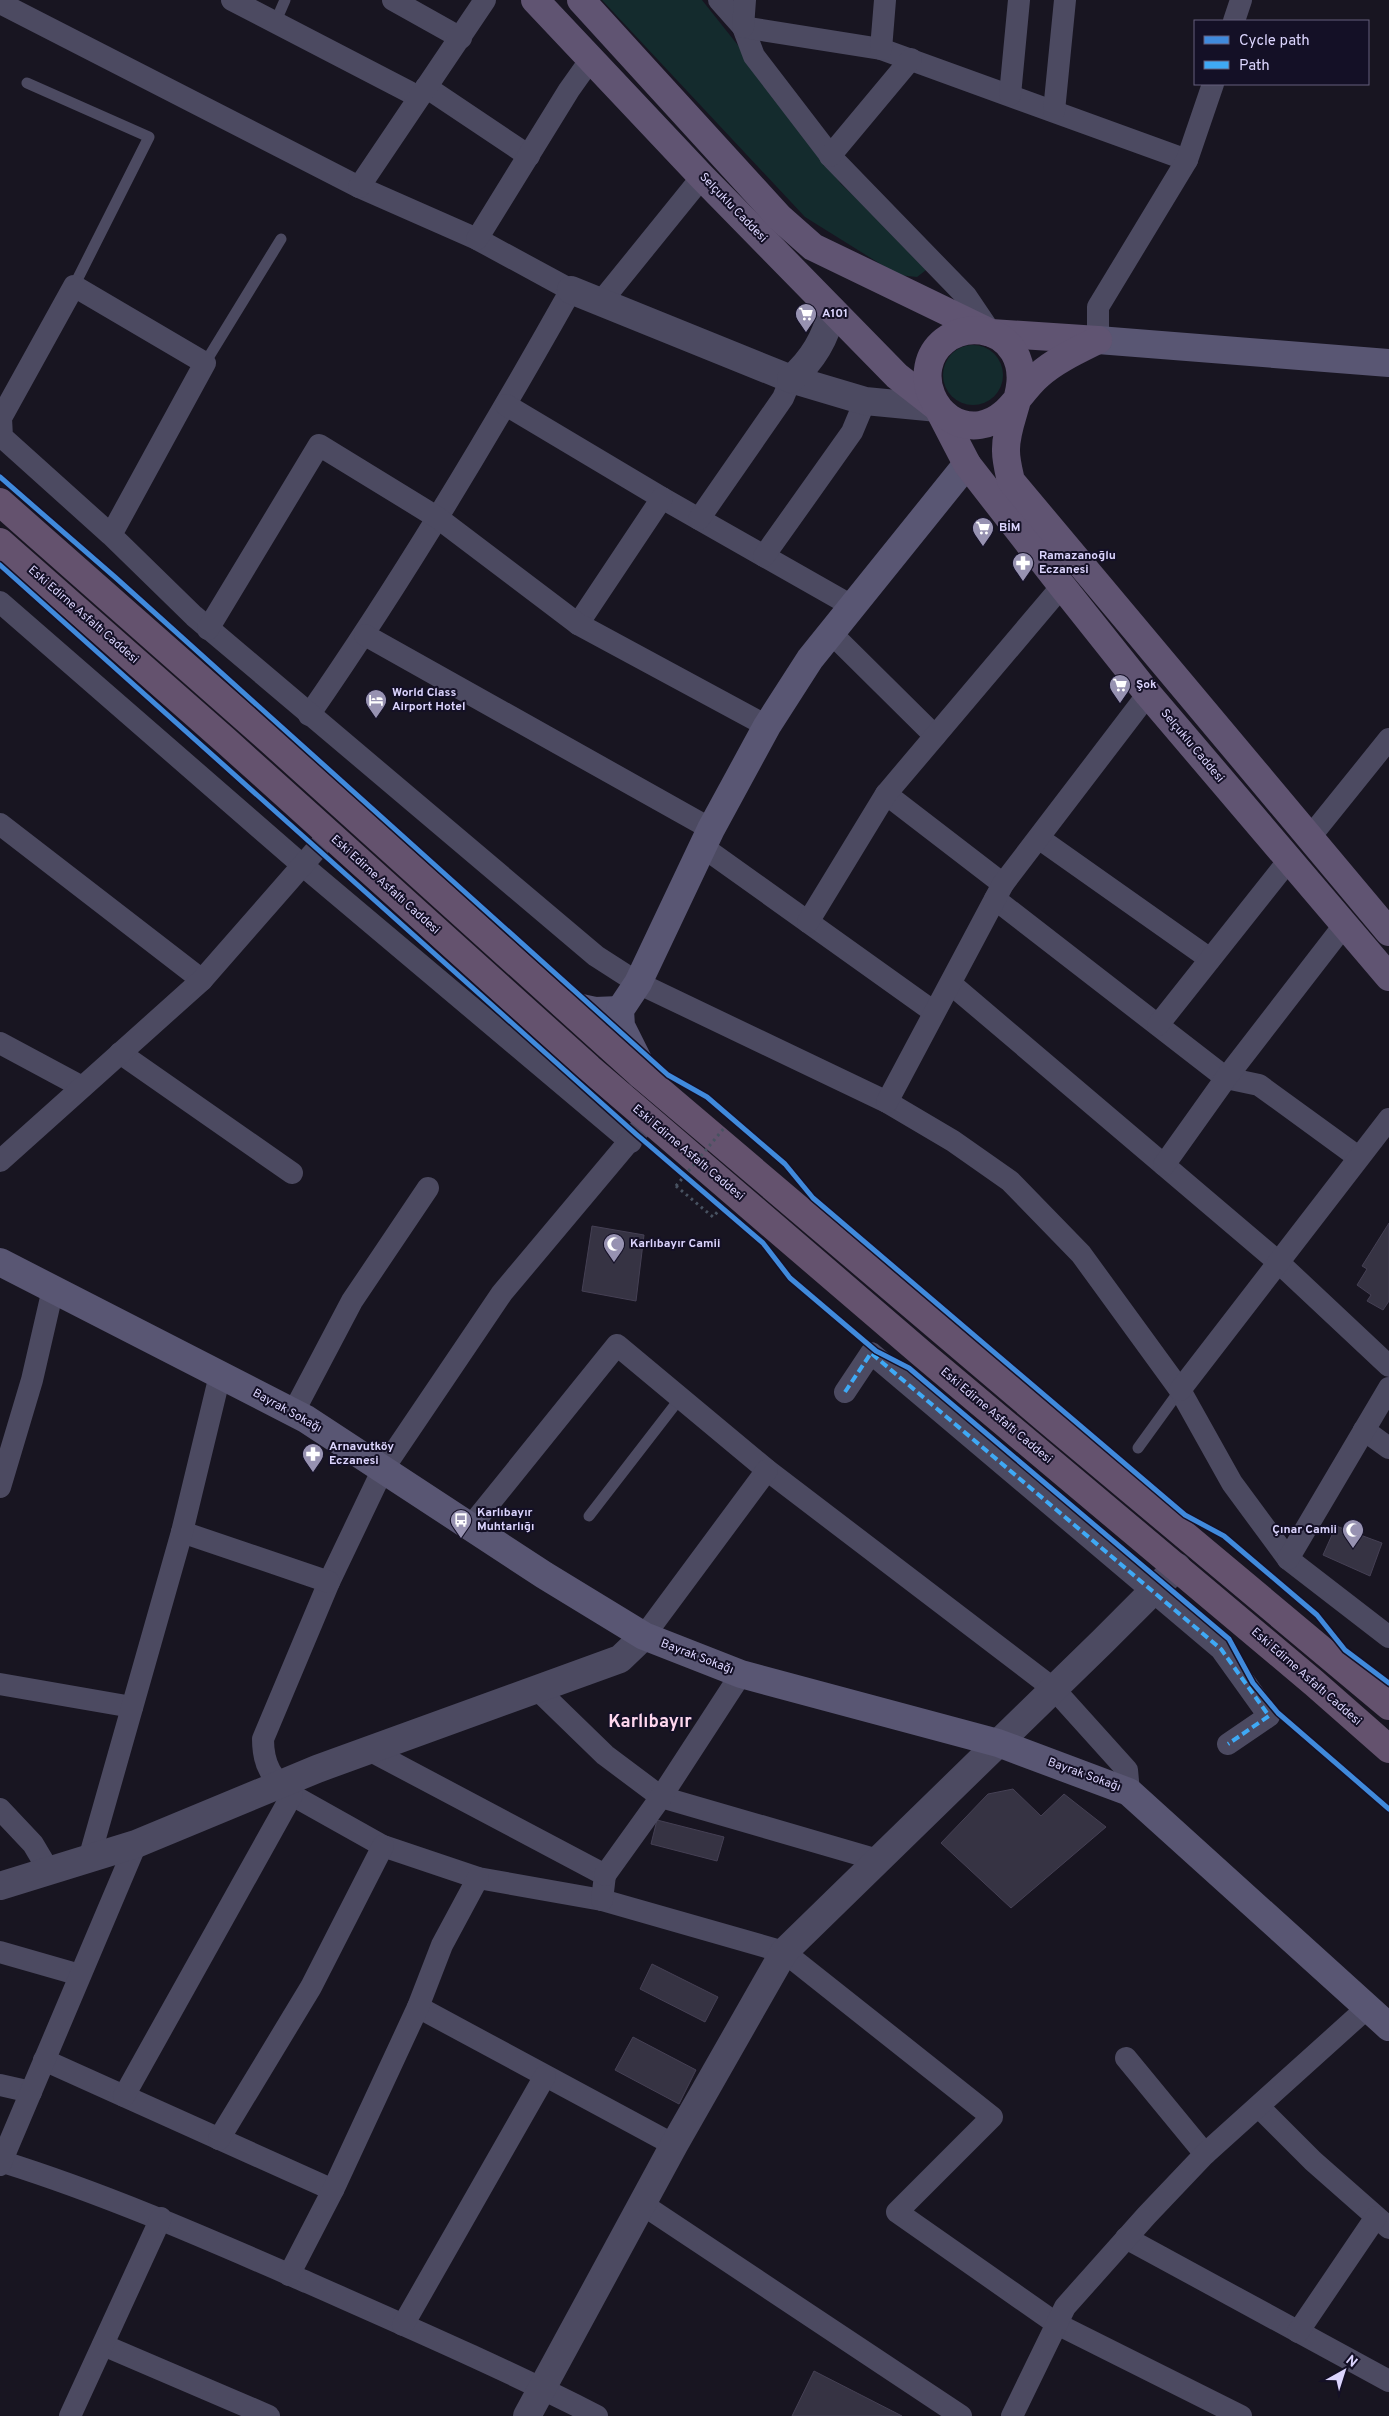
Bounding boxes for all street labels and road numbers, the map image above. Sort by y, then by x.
street label: Selçuklu Caddesi [696,170,770,246]
street label: Eski Edirne Asfaltı Caddesi [24,563,142,667]
street label: Selçuklu Caddesi [1157,706,1227,786]
street label: Eski Edirne Asfaltı Caddesi [327,832,443,938]
street label: Eski Edirne Asfaltı Caddesi [629,1101,747,1205]
street label: Eski Edirne Asfaltı Caddesi [937,1364,1055,1468]
street label: Bayrak Sokağı [250,1385,324,1437]
street label: Eski Edirne Asfaltı Caddesi [1247,1625,1365,1729]
street label: Bayrak Sokağı [658,1636,736,1678]
street label: Bayrak Sokağı [1045,1754,1123,1796]

